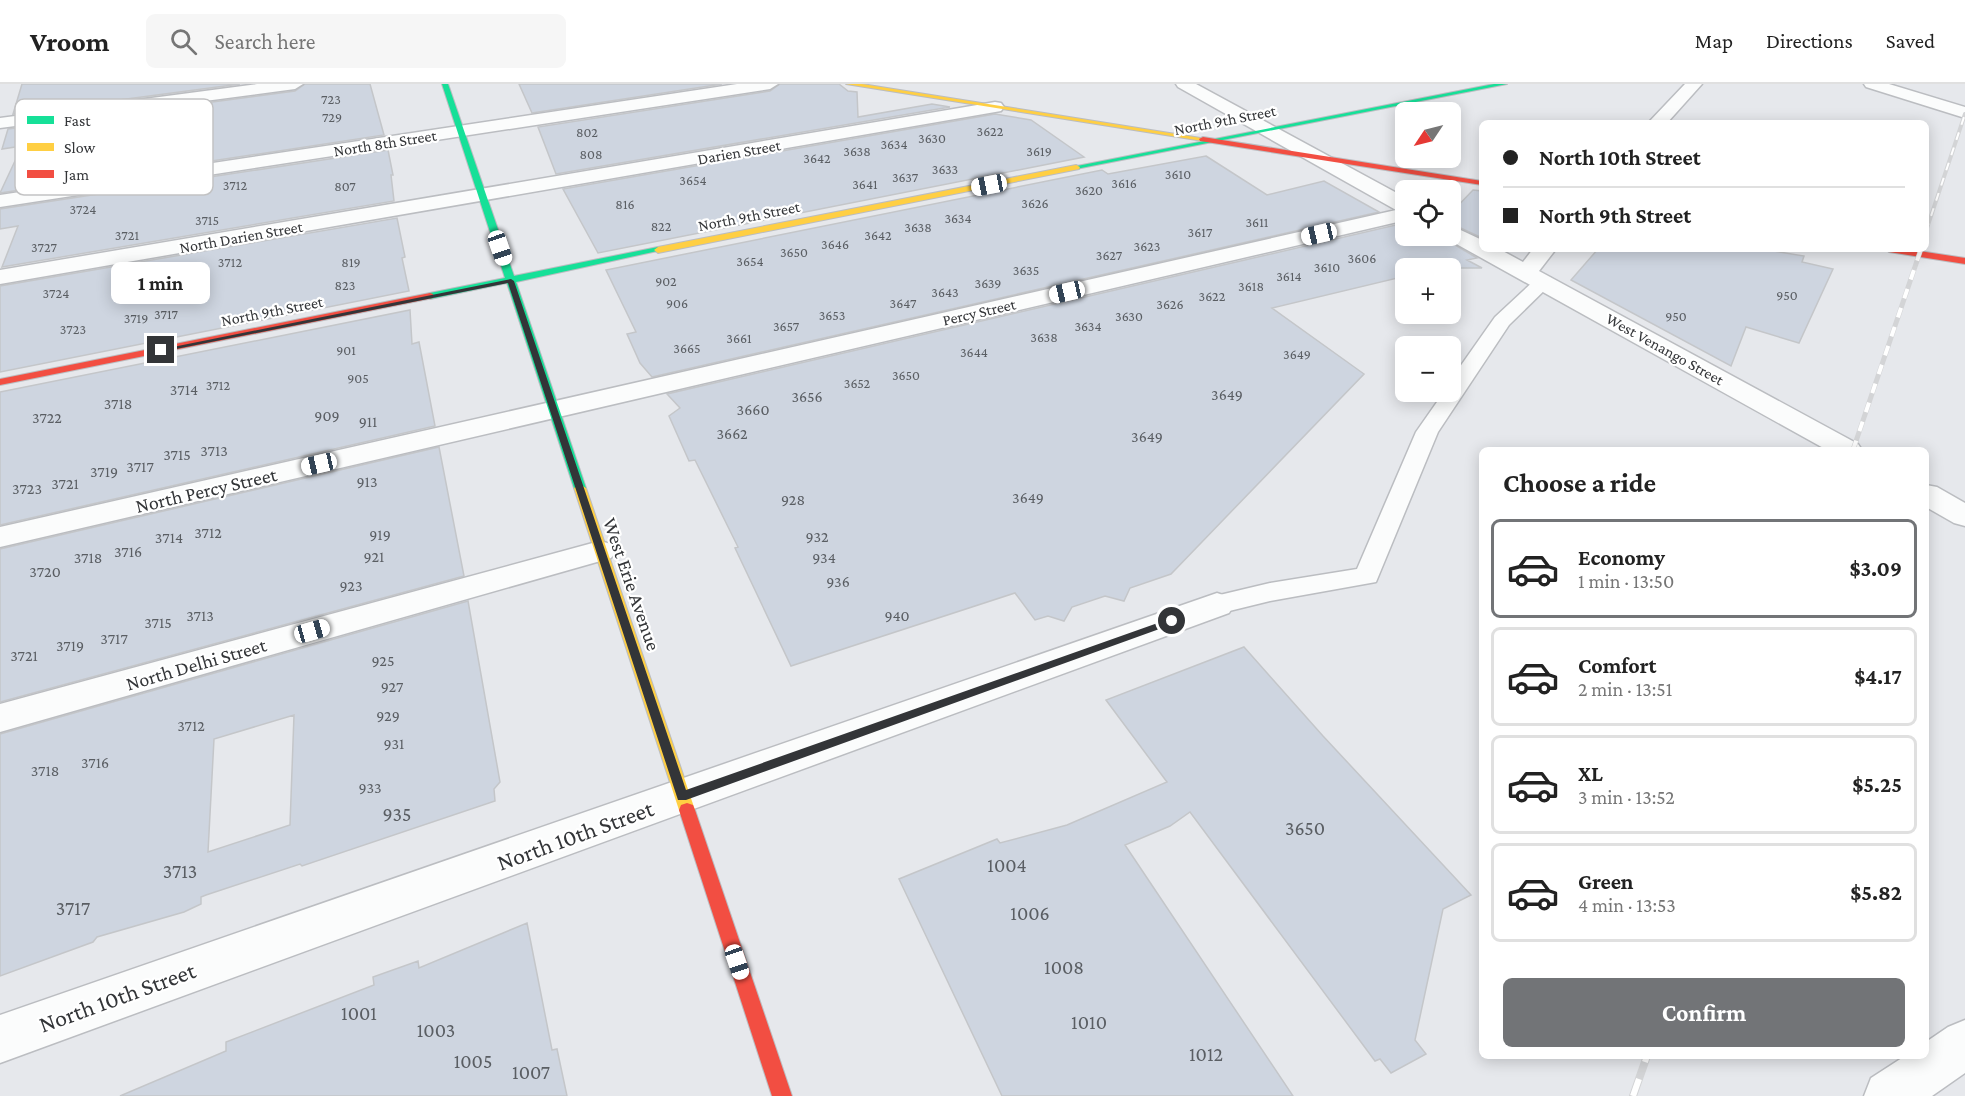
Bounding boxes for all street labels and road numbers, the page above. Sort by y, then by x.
street label: North 9th Street [1173,102,1278,138]
street label: North 8th Street [332,126,438,160]
street label: Darien Street [696,136,783,168]
street label: North 9th Street [697,198,802,234]
street label: North Darien Street [178,218,305,256]
street label: North 9th Street [220,293,325,329]
street label: Percy Street [941,295,1018,330]
street label: West Venango Street [1603,310,1727,390]
street label: North Percy Street [133,463,279,518]
street label: West Erie Avenue [599,515,665,654]
street label: North Delhi Street [123,633,269,695]
street label: North 10th Street [493,794,658,876]
street label: North 10th Street [35,956,200,1038]

